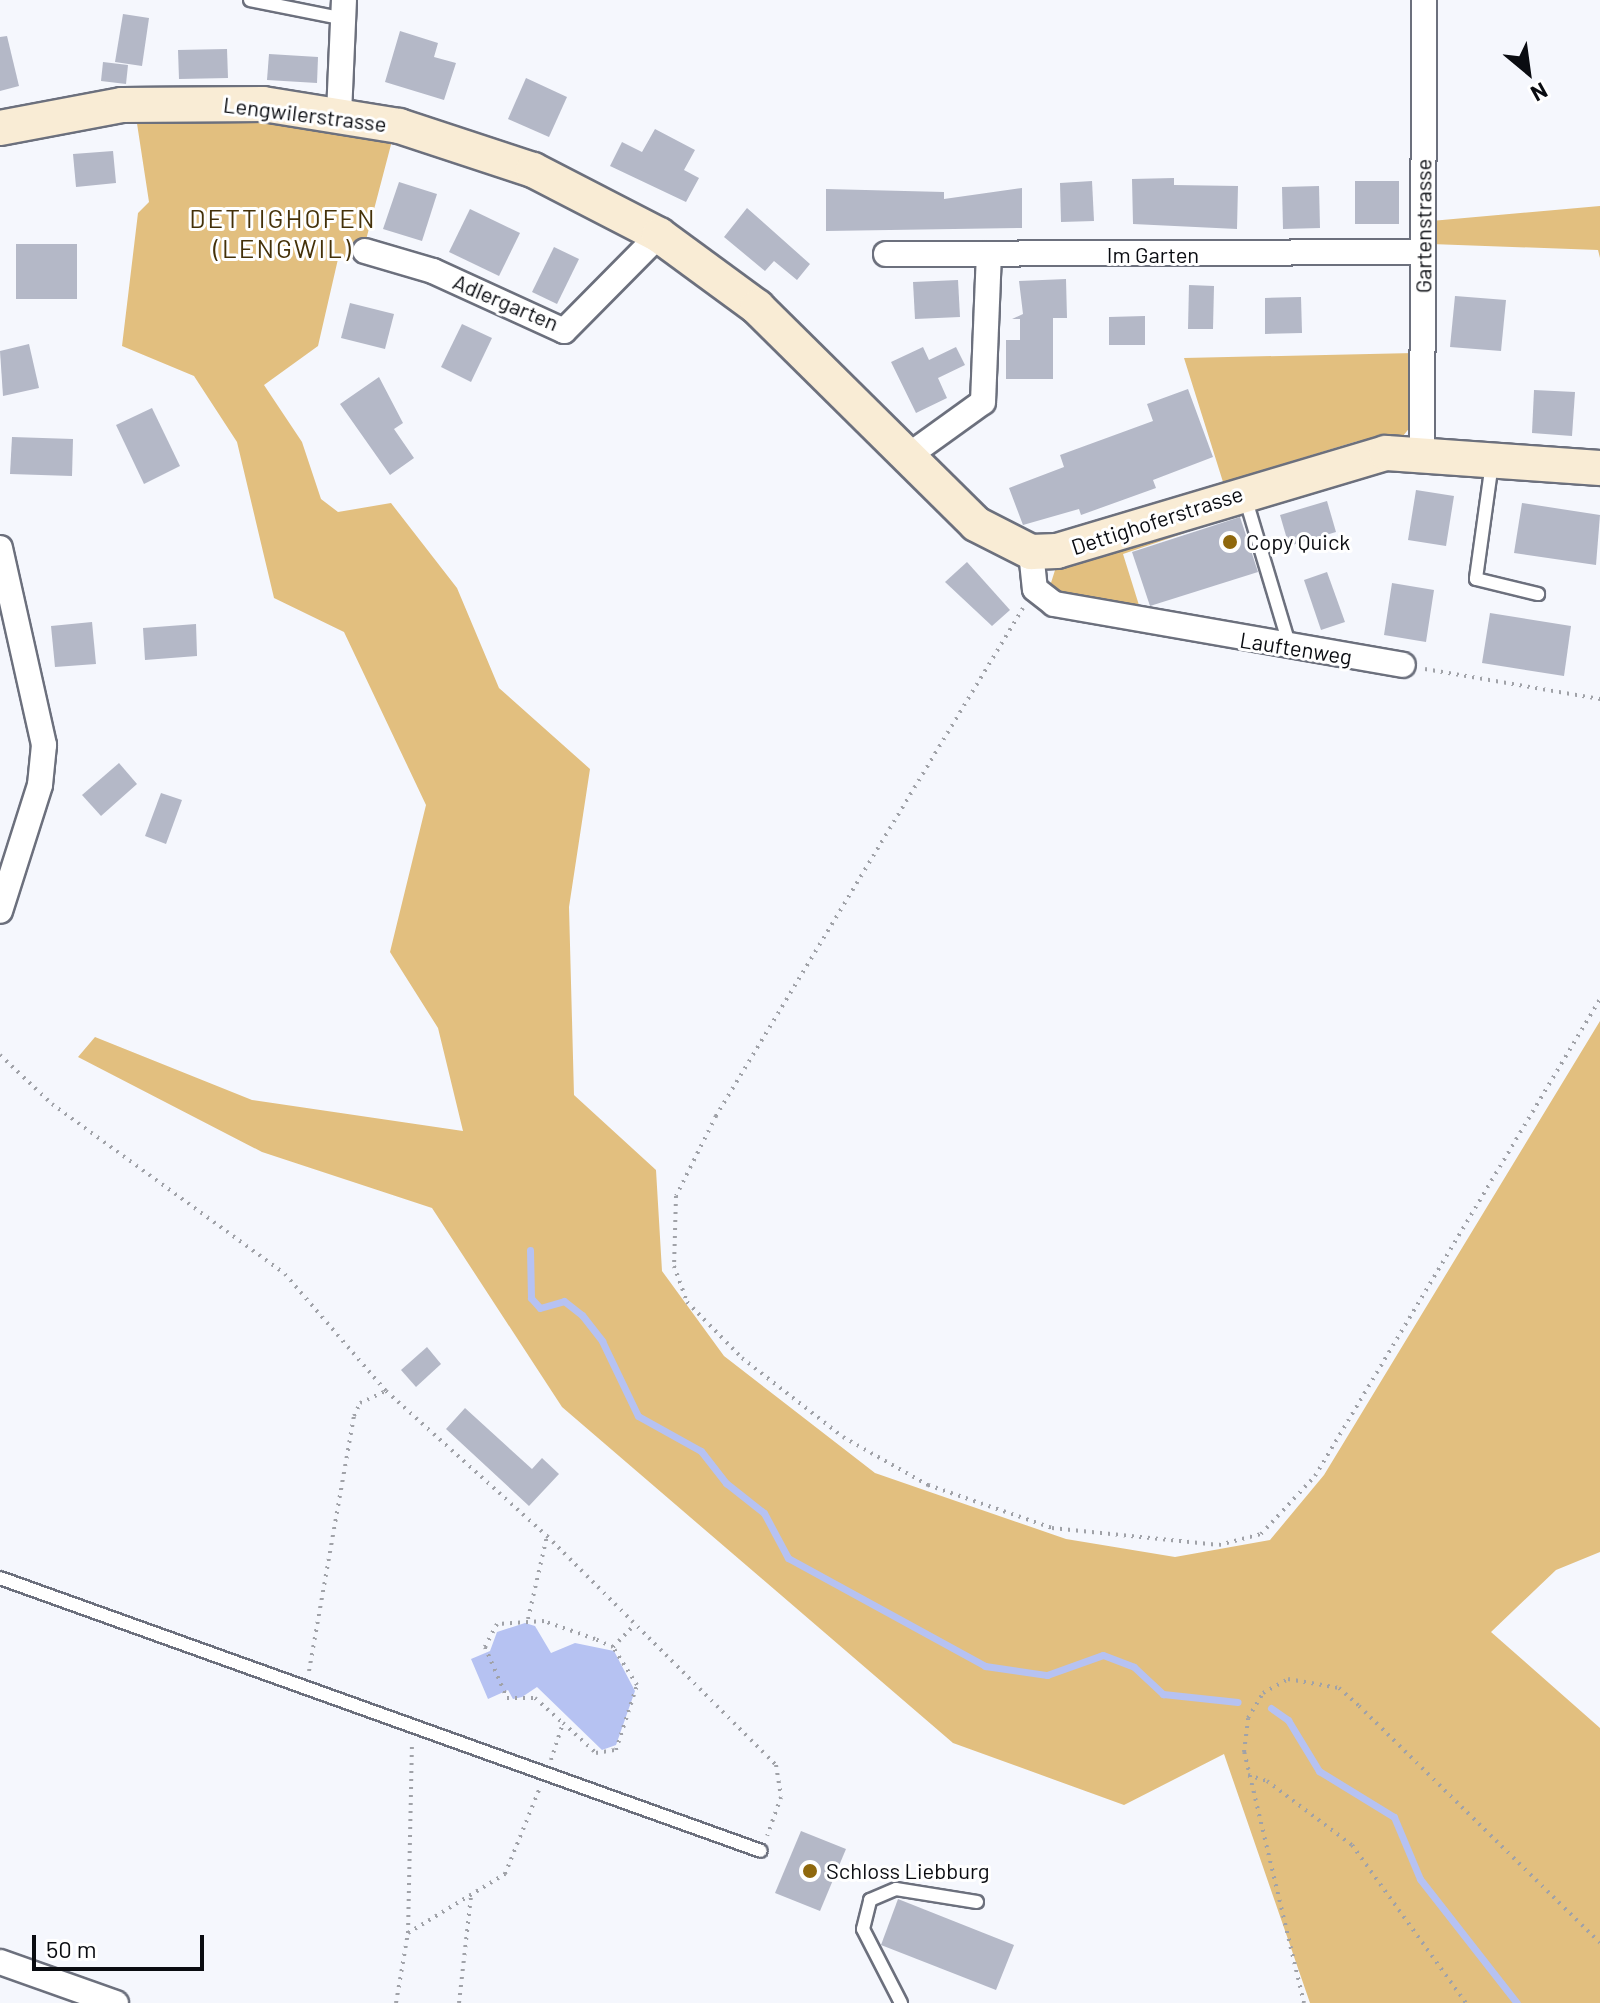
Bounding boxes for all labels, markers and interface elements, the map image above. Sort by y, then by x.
north arrow [1488,32,1568,112]
text: N [1527,78,1552,108]
street label: Lengwilerstrasse [222,91,388,137]
street label: Gartenstrasse [1410,159,1436,293]
district label: DETTIGHOFEN (LENGWIL) [189,202,377,264]
street label: Im Garten [1107,242,1199,268]
street label: Adlergarten [449,268,563,336]
street label: Dettighoferstrasse [1068,480,1246,560]
place label: Copy Quick [1246,529,1350,555]
marker: Copy Quick [1221,533,1239,551]
street label: Lauftenweg [1238,626,1354,670]
place label: Schloss Liebburg [826,1858,990,1884]
marker: Schloss Liebburg [801,1862,819,1880]
scale bar [36,1919,208,1969]
text: 50 m [46,1934,97,1963]

